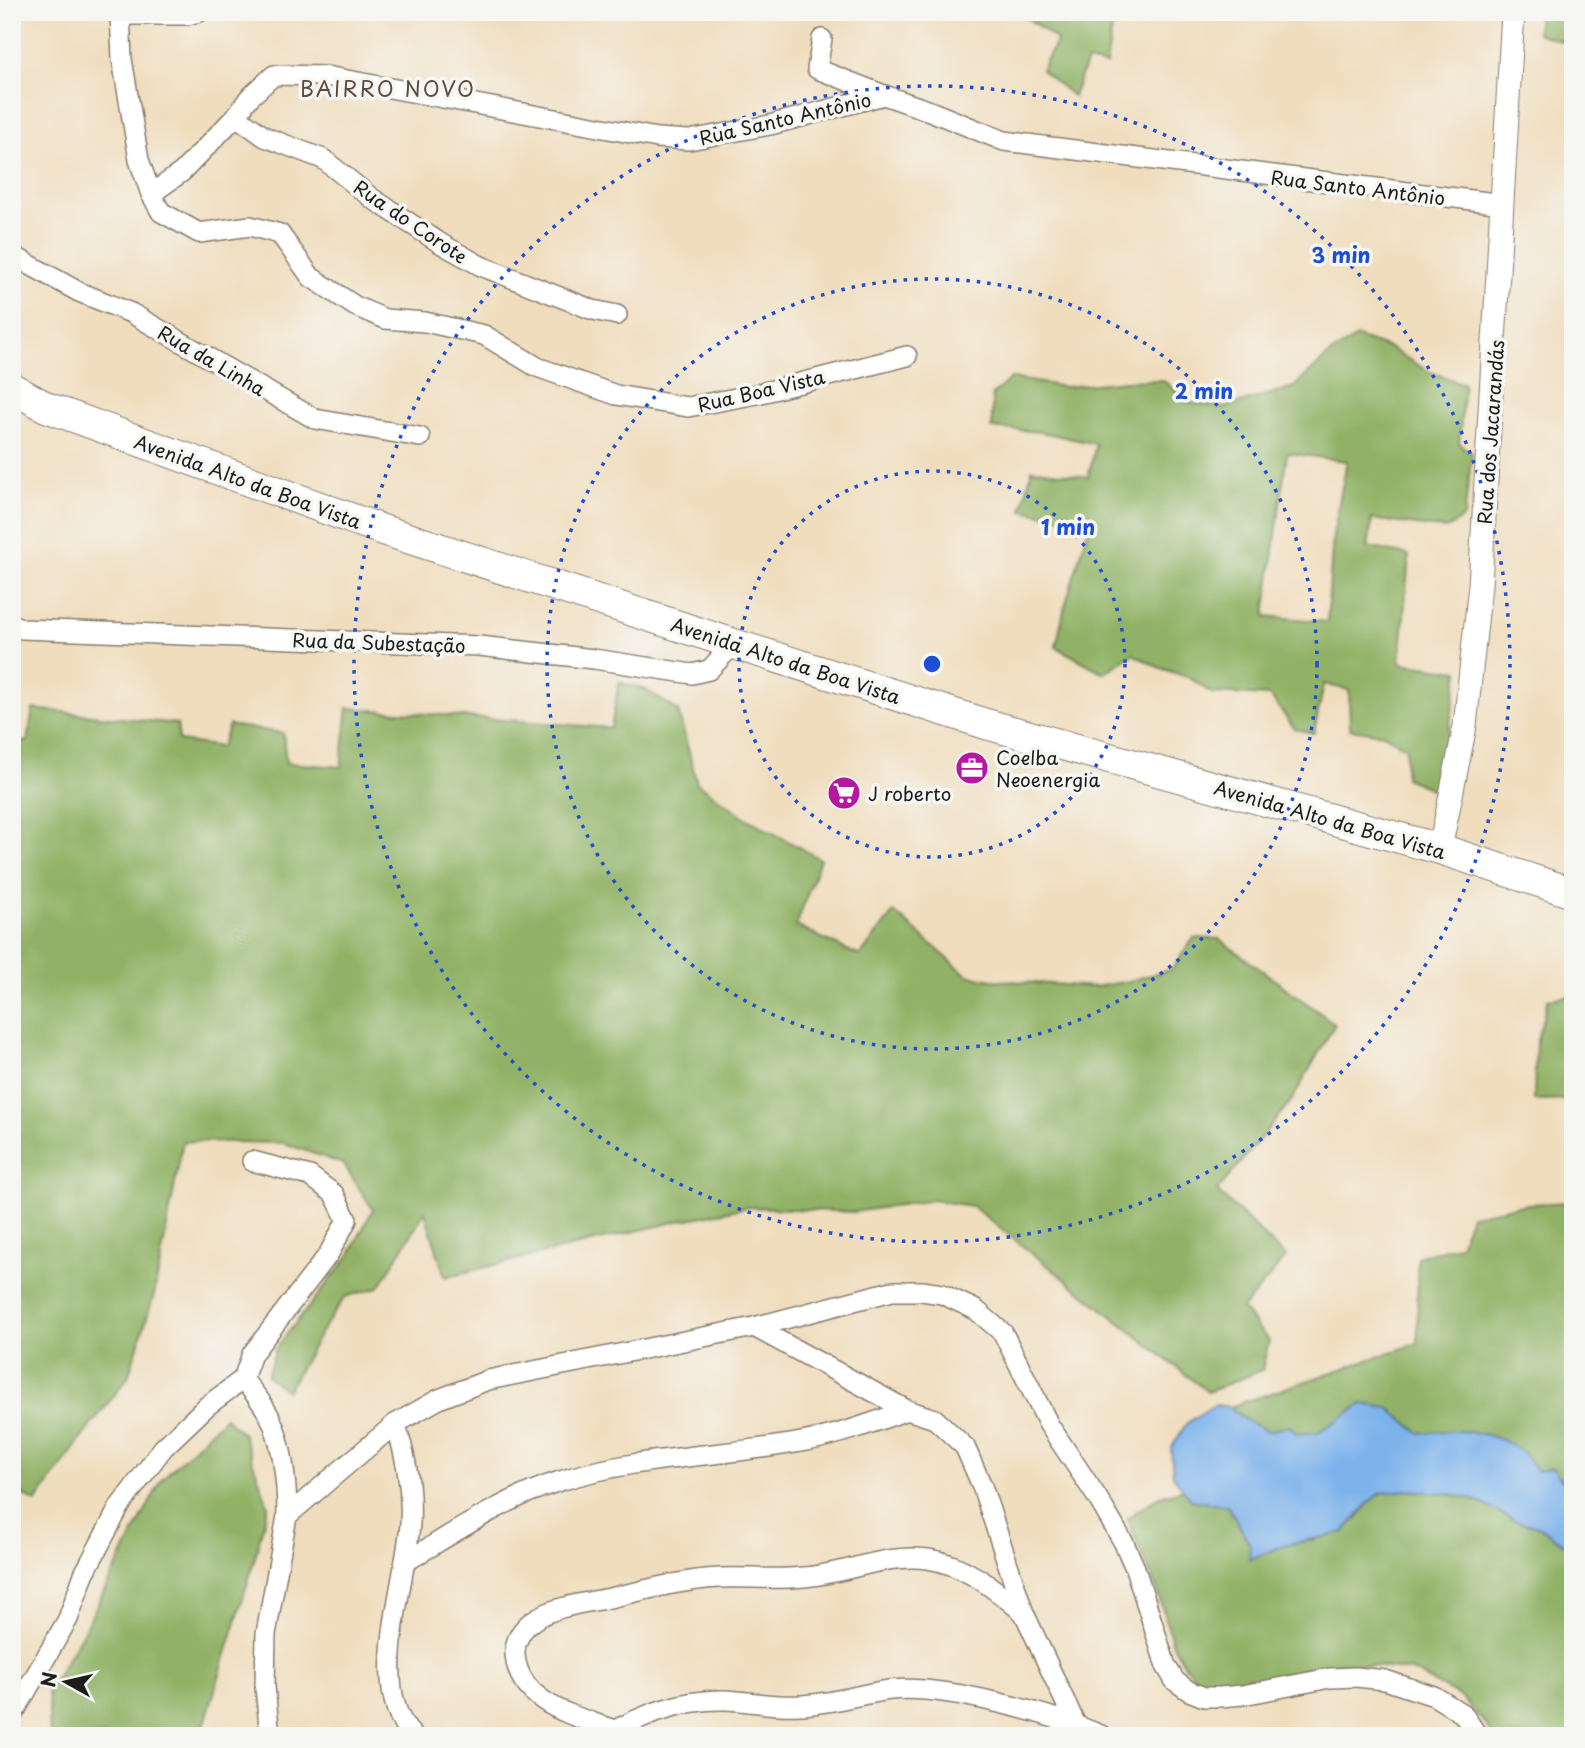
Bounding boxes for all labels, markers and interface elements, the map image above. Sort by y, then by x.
district label: BAIRRO NOVO [300,72,476,104]
street label: Rua Santo Antônio [696,85,874,151]
street label: Rua Santo Antônio [1269,162,1447,212]
street label: Rua do Corote [349,173,473,269]
text: 3 min [1311,238,1371,270]
street label: Rua da Linha [153,318,271,402]
street label: Rua dos Jacarandás [1470,339,1510,525]
street label: Rua Boa Vista [695,362,828,418]
text: 2 min [1175,374,1233,406]
street label: Avenida Alto da Boa Vista [131,427,366,535]
text: 1 min [1041,510,1095,542]
street label: Avenida Alto da Boa Vista [668,610,905,711]
street label: Rua da Subestação [292,625,466,659]
centre of rings [920,652,944,676]
place label: Coelba Neoenergia [996,743,1100,793]
office icon: Coelba Neoenergia [953,749,991,787]
street label: Avenida Alto da Boa Vista [1211,773,1450,866]
supermarket icon: J roberto [825,774,863,812]
place label: J roberto [868,779,951,807]
north arrow [32,1646,102,1716]
text: N [33,1670,63,1689]

